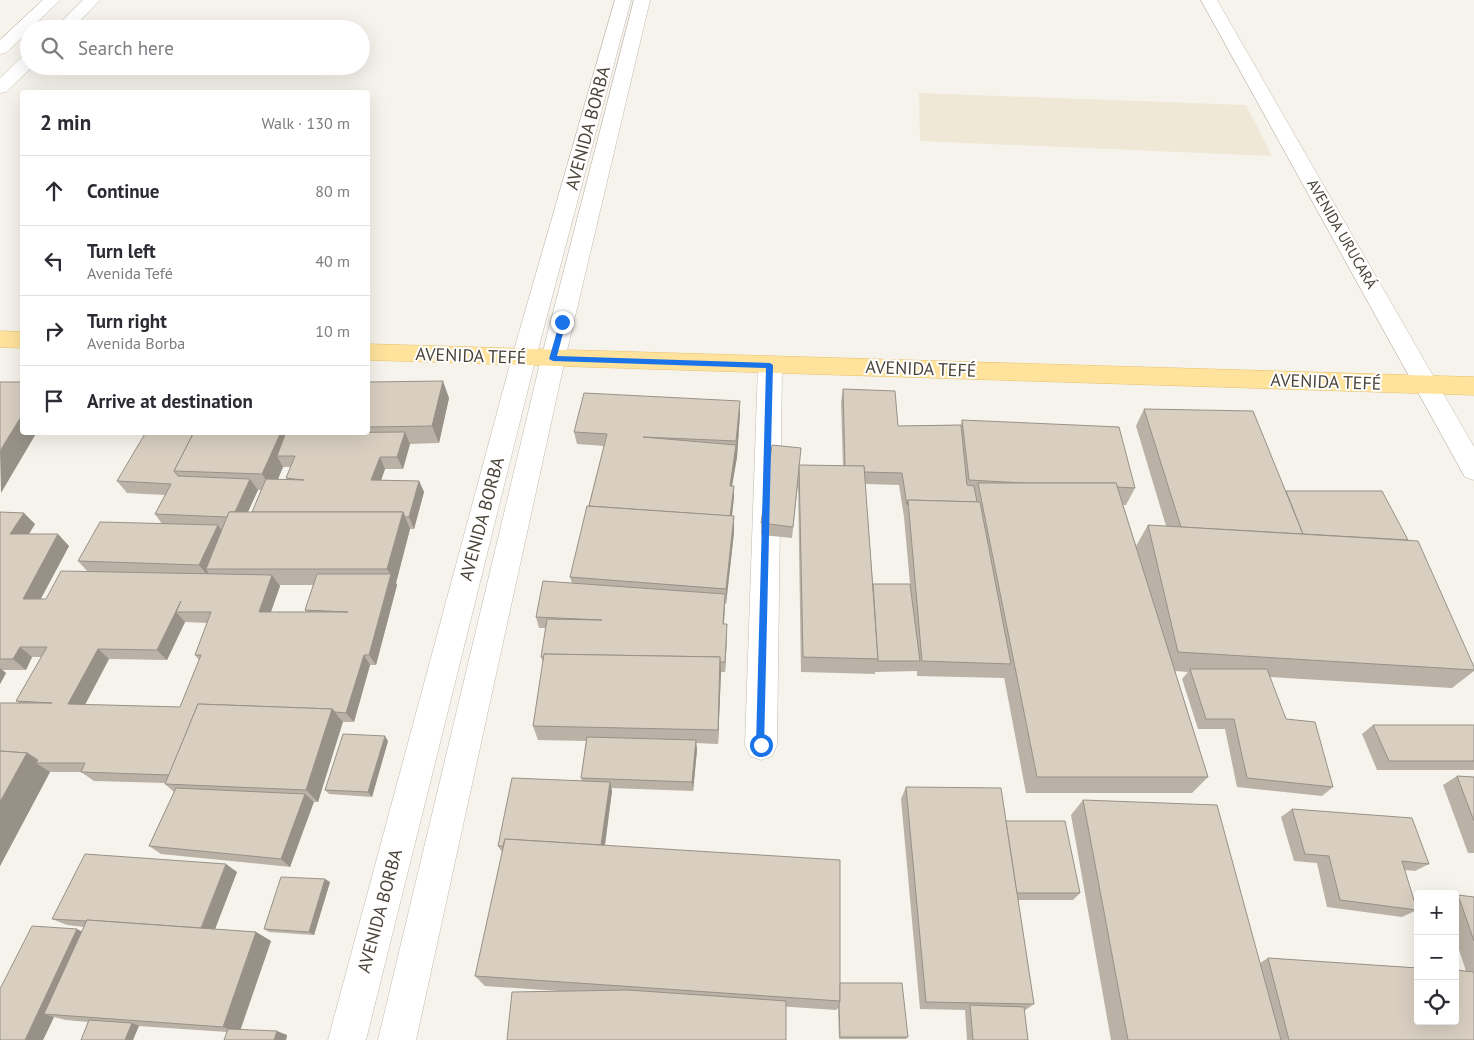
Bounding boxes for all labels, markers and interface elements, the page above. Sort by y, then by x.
search box [20,20,370,75]
icon: search [38,34,66,62]
text: Search here [78,36,174,60]
street label: AVENIDA BORBA [560,63,615,192]
text: 2 min [40,109,91,136]
text: Walk · 130 m [261,113,350,133]
street label: AVENIDA URUCARÁ [1303,176,1382,292]
icon: ahead [40,177,68,205]
text: Continue [87,179,159,203]
text: 80 m [315,181,350,201]
text: Turn left [87,239,156,263]
icon: left [40,247,68,275]
text: 40 m [315,251,350,271]
text: Avenida Tefé [87,263,173,283]
text: Turn right [87,309,167,333]
route end [551,311,574,334]
icon: right [40,317,68,345]
text: 10 m [315,321,350,341]
text: Avenida Borba [87,333,185,353]
street label: AVENIDA TEFÉ [415,342,527,369]
street label: AVENIDA TEFÉ [865,355,977,382]
street label: AVENIDA TEFÉ [1270,368,1382,395]
icon: arrive [40,387,68,415]
text: Arrive at destination [87,389,253,413]
street label: AVENIDA BORBA [454,454,509,583]
route start [750,734,773,757]
street label: AVENIDA BORBA [352,846,407,975]
map controls [1414,890,1459,1025]
button: + [1414,890,1459,935]
button: − [1414,935,1459,980]
button: locate [1414,980,1459,1025]

